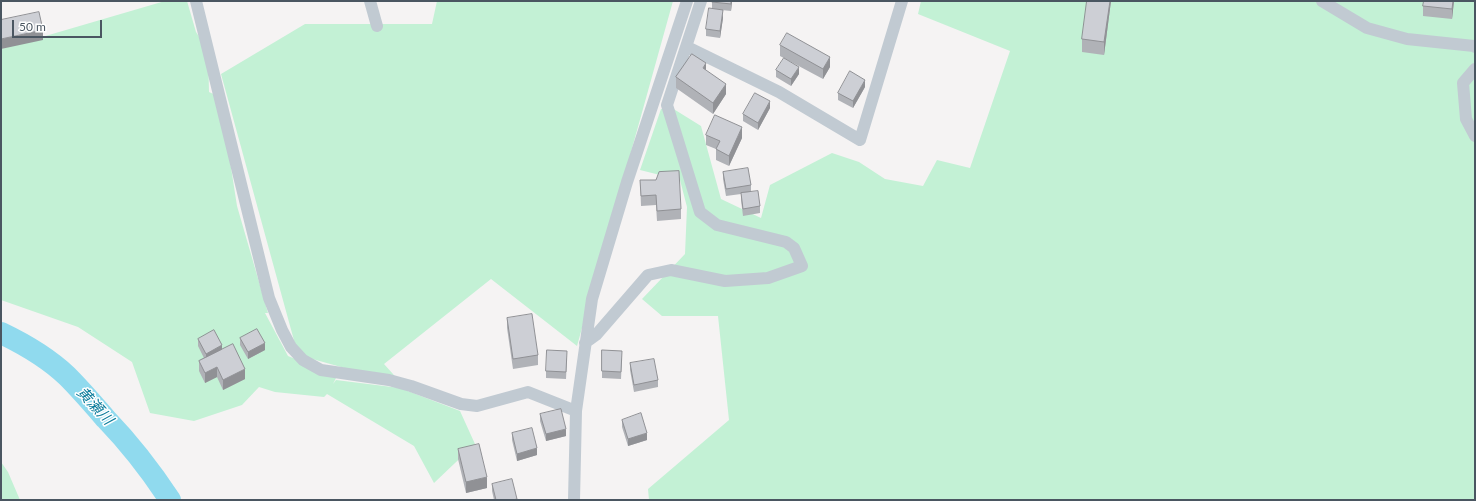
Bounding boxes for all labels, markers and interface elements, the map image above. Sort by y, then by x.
scale bar [14,12,104,38]
text: 50 m [19,19,46,34]
water label: 黄瀬川 [73,383,117,429]

